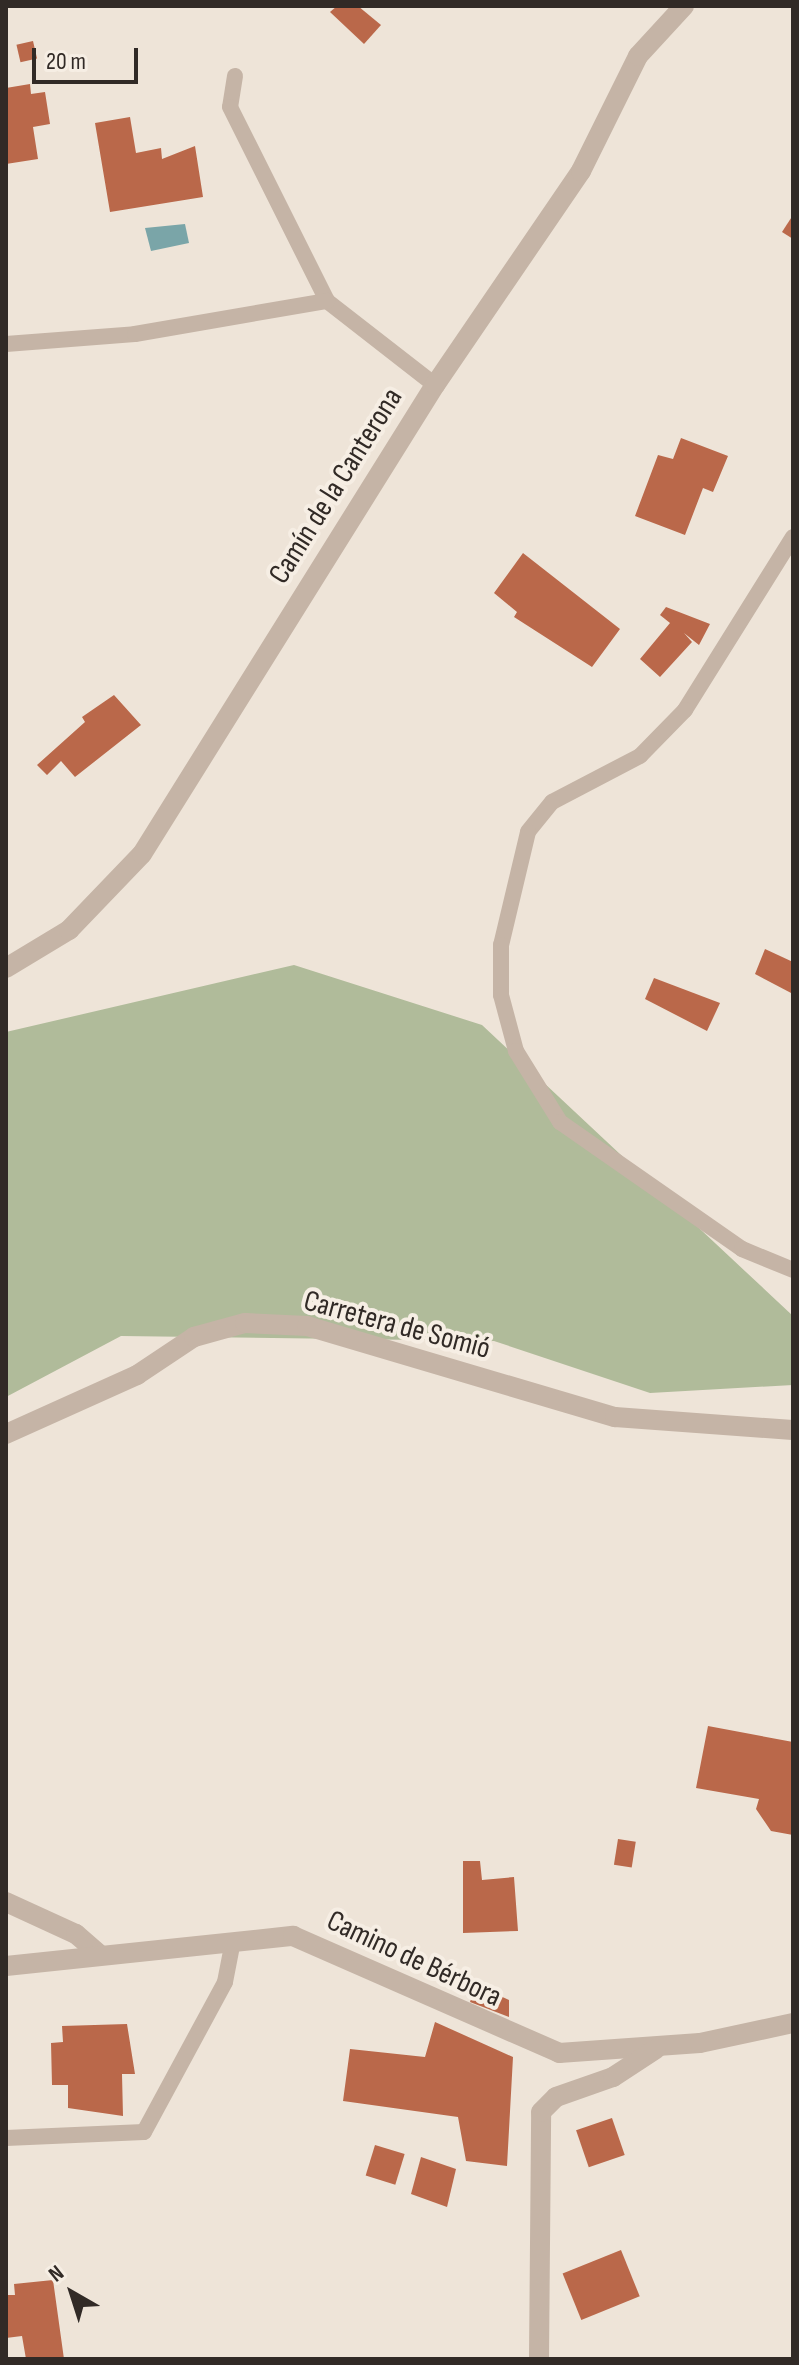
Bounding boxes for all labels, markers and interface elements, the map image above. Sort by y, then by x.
scale bar [36,32,142,82]
text: 20 m [46,47,86,76]
street label: Camín de la Canterona [261,382,411,590]
street label: Carretera de Somió [300,1283,494,1367]
street label: Camino de Bérbora [321,1903,507,2015]
north arrow [32,2253,112,2333]
text: N [44,2260,70,2288]

